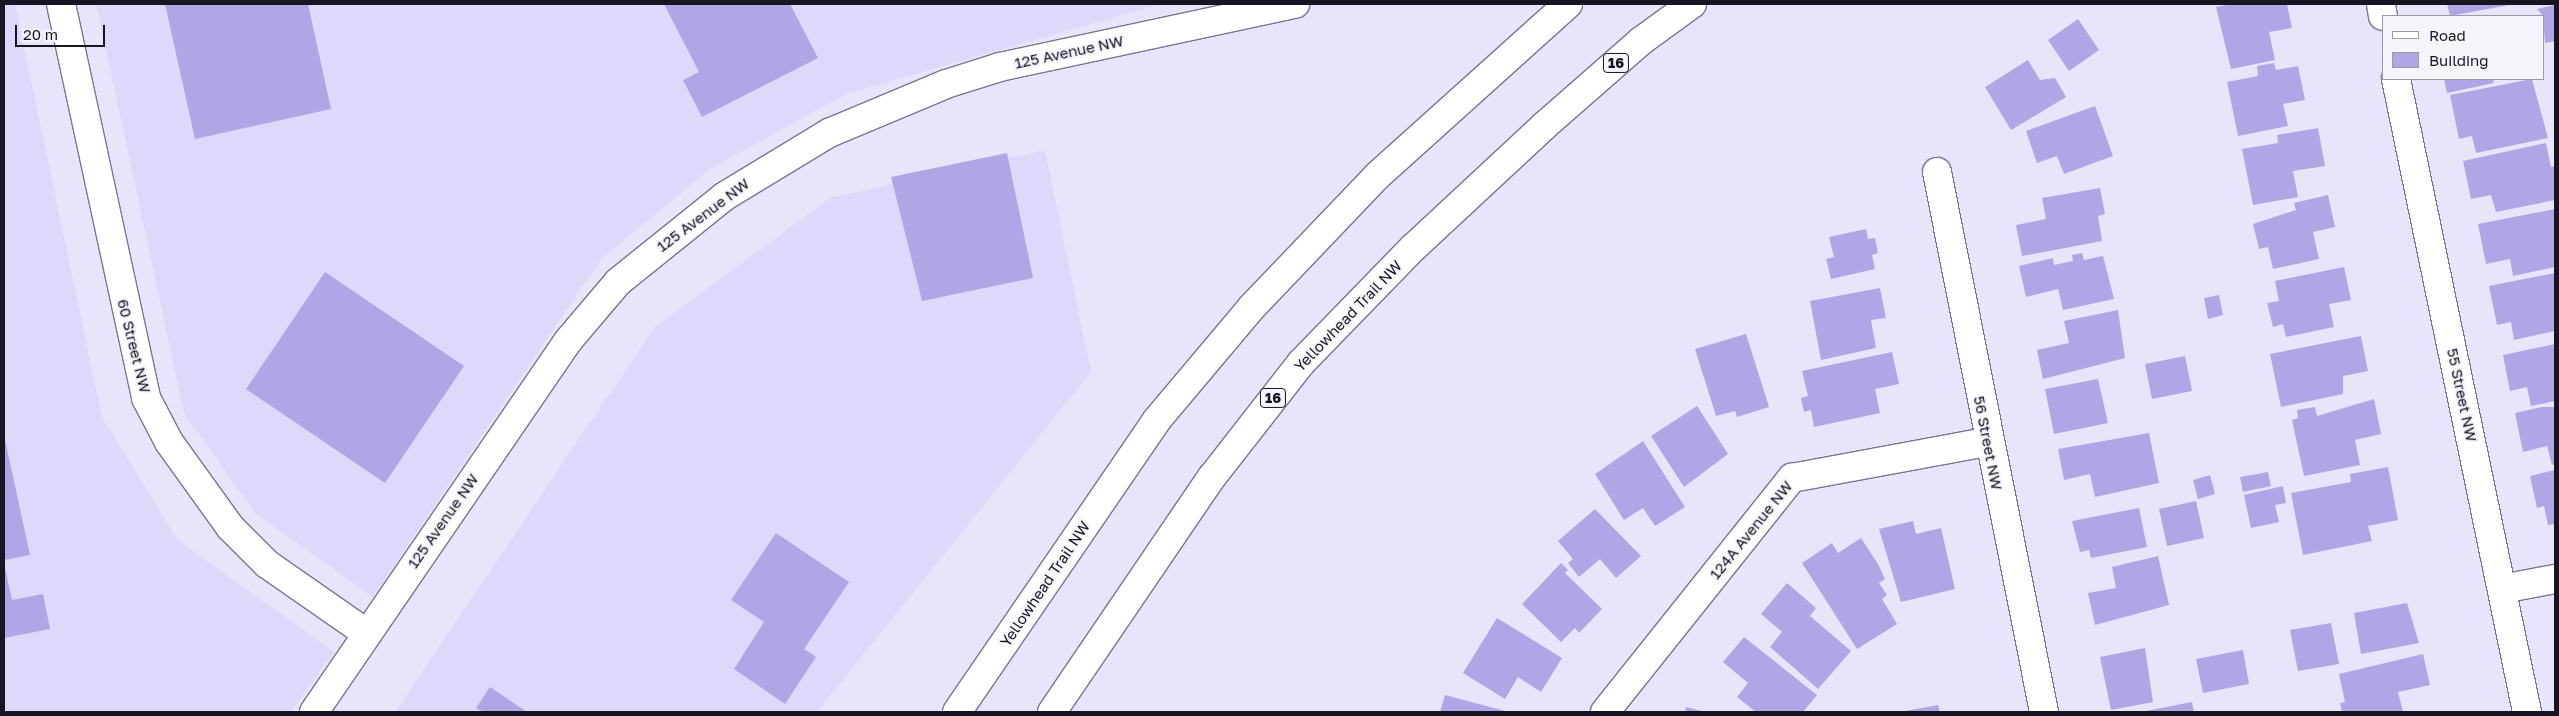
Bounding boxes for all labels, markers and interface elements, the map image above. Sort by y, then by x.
scale bar [18,15,108,47]
legend [2382,15,2544,80]
text: 20 m [23,25,58,43]
text: Road [2429,26,2466,44]
street label: 125 Avenue NW [1013,32,1125,72]
text: Building [2429,51,2489,69]
road number: 16 [1602,52,1630,74]
street label: 125 Avenue NW [653,174,753,256]
street label: Yellowhead Trail NW [1290,257,1406,375]
street label: 60 Street NW [114,297,154,395]
street label: 55 Street NW [2443,347,2481,443]
road number: 16 [1259,386,1287,409]
street label: 56 Street NW [1970,394,2006,492]
street label: 125 Avenue NW [404,470,482,572]
street label: 124A Avenue NW [1706,477,1796,583]
street label: Yellowhead Trail NW [996,518,1094,650]

